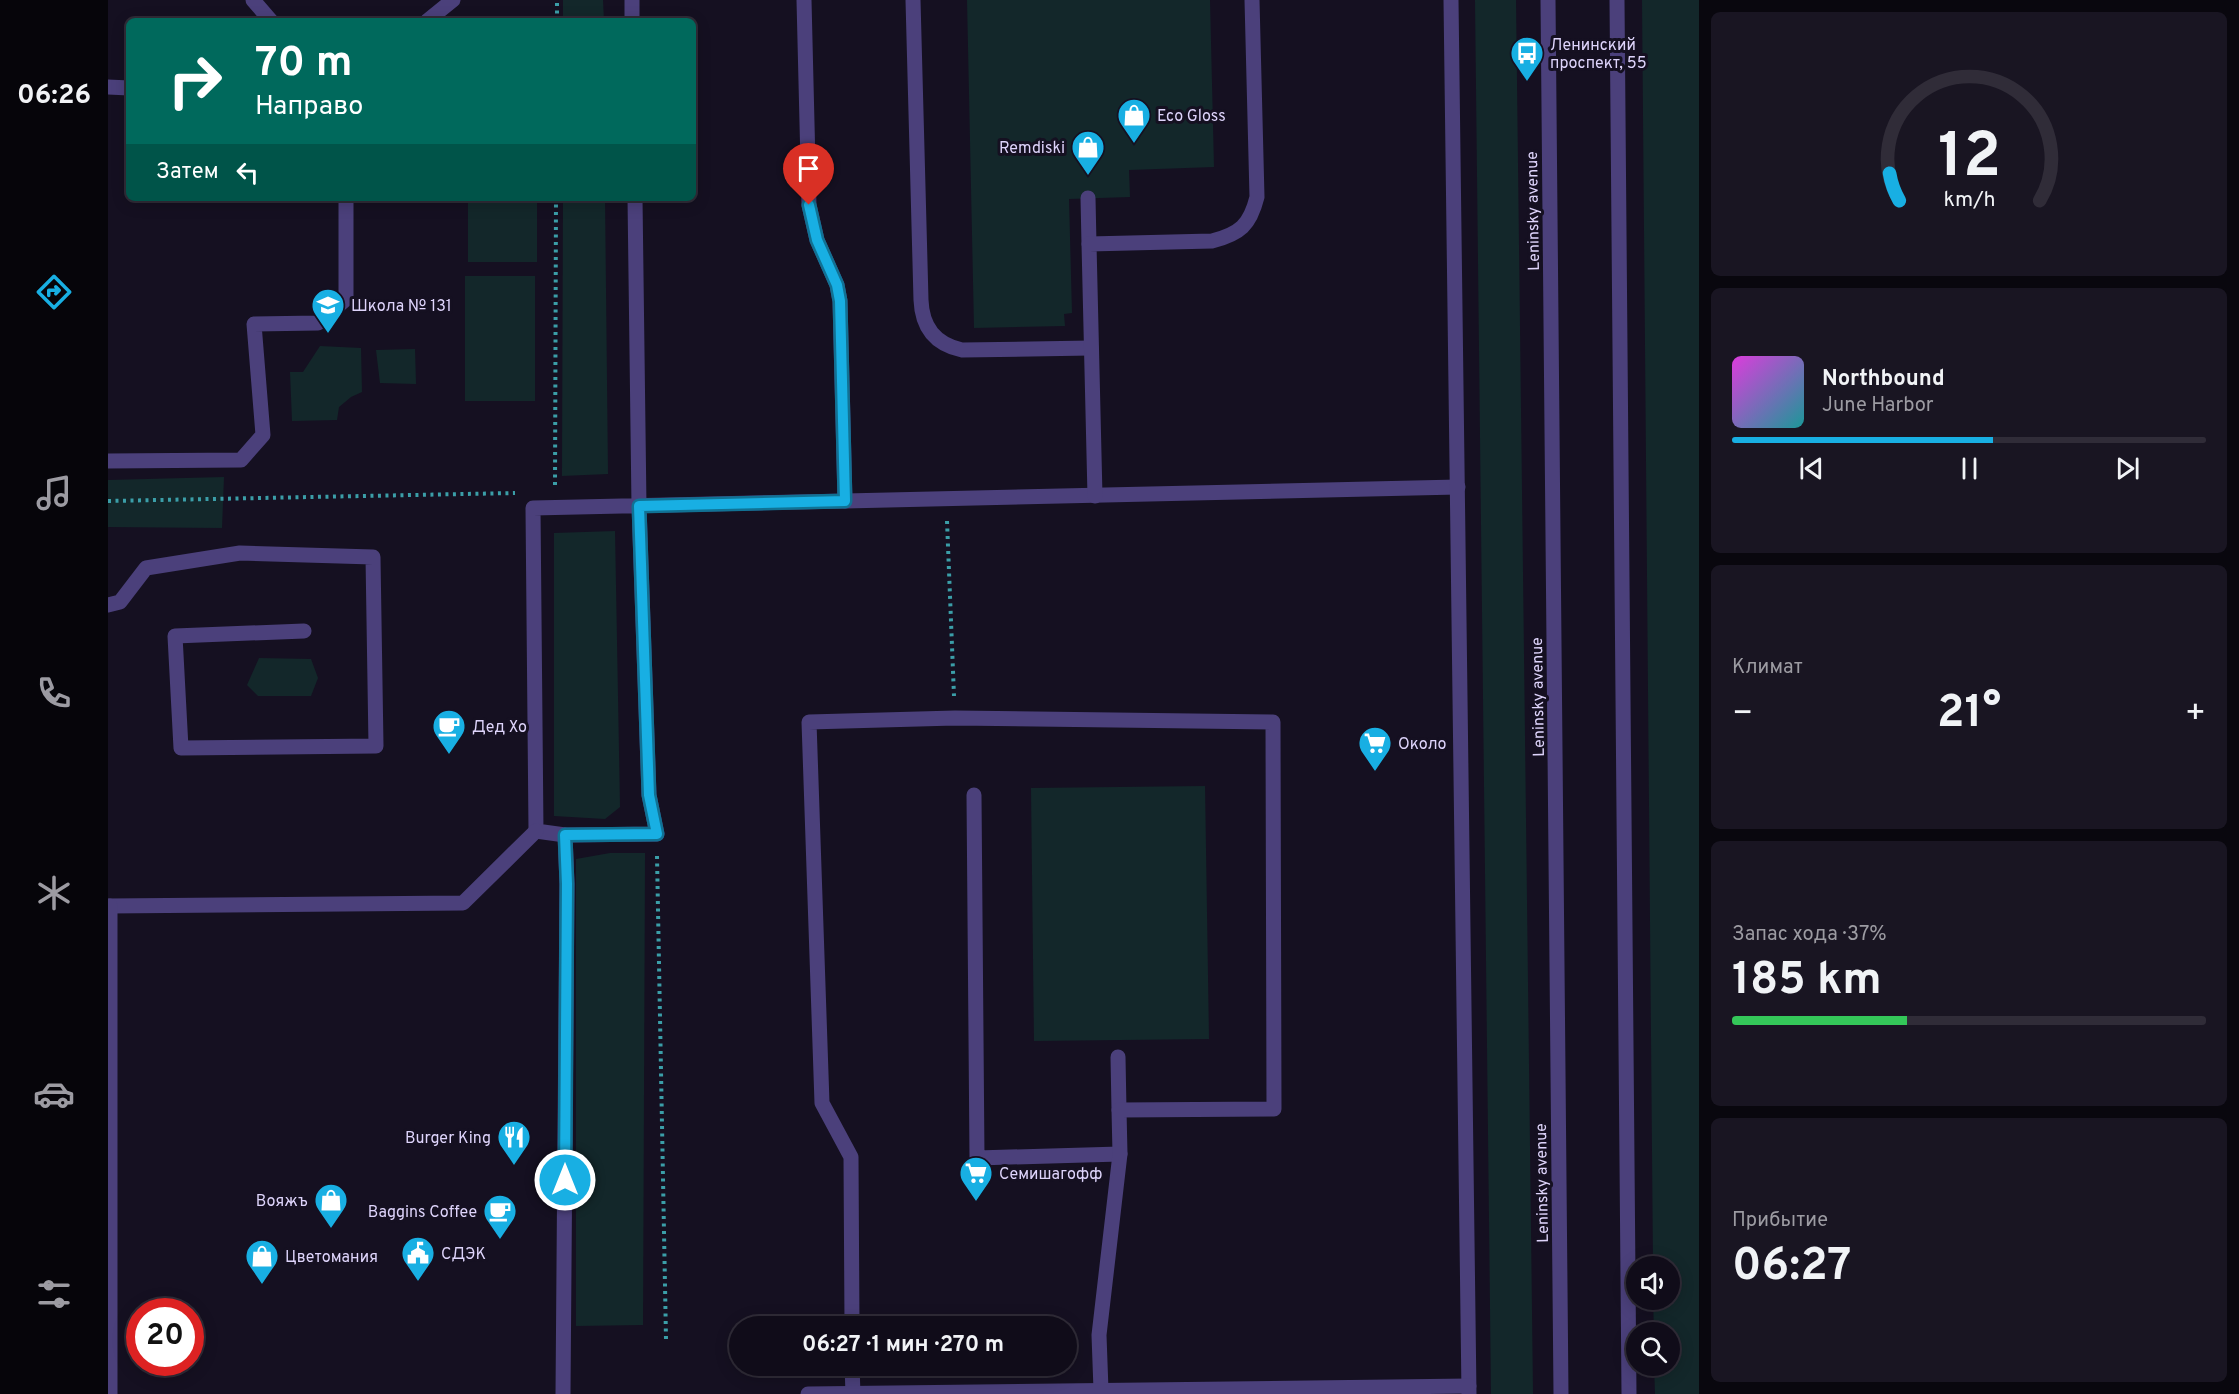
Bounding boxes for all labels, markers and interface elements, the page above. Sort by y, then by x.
bus stop icon: Ленинский проспект, 55 [1509,35,1545,82]
place label: Ленинский проспект, 55 [1550,36,1647,74]
text: 70 m [255,38,353,91]
icon: right [156,42,234,120]
text: 06:26 [17,79,91,113]
text: Направо [255,90,363,124]
shop icon: Eco Gloss [1116,97,1152,144]
place label: Eco Gloss [1157,107,1226,127]
text: 12 [1937,120,2001,199]
shop icon: Remdiski [1070,129,1106,176]
place label: Remdiski [999,139,1065,159]
pin [783,143,834,205]
street label: Leninsky avenue [1523,151,1545,271]
icon: arrive [792,152,825,185]
icon: left [231,156,264,189]
text: Затем [156,159,219,186]
text: km/h [1943,188,1995,215]
icon: directions [33,271,75,313]
school or university icon: Школа № 131 [310,287,346,334]
place label: Школа № 131 [351,297,452,317]
text: Northbound [1822,366,1945,393]
text: June Harbor [1822,393,1934,419]
icon: previous [1795,452,1828,485]
icon: pause [1953,452,1986,485]
icon: next [2111,452,2144,485]
icon: music [33,472,75,514]
street label: Leninsky avenue [1528,637,1550,757]
text: Климат [1732,655,1803,681]
icon: phone [33,672,75,714]
text: 21° [1937,686,2001,743]
text: − [1732,694,1753,736]
text: + [2185,694,2206,736]
cafe icon: Дед Хо [431,708,467,755]
place label: Дед Хо [472,718,527,738]
supermarket icon: Около [1357,725,1393,772]
place label: Около [1398,735,1447,755]
icon: climate [33,872,75,914]
text: Запас хода · 37% [1732,922,1887,948]
text: 185 km [1732,953,1882,1010]
icon: car [33,1073,75,1115]
restaurant icon: Burger King [496,1119,532,1166]
street label: Leninsky avenue [1532,1123,1554,1243]
place label: Burger King [405,1129,491,1149]
position arrow [533,1148,597,1212]
supermarket icon: Семишагофф [958,1155,994,1202]
place label: Семишагофф [999,1165,1103,1185]
shop icon: Вояжъ [313,1182,349,1229]
place label: Вояжъ [256,1192,308,1212]
cafe icon: Baggins Coffee [482,1193,518,1240]
place label: Baggins Coffee [368,1203,477,1223]
text: Прибытие [1732,1208,1828,1234]
public building icon: СДЭК [400,1235,436,1282]
shop icon: Цветомания [244,1238,280,1285]
text: 06:27 [1732,1239,1851,1296]
place label: СДЭК [441,1245,486,1265]
place label: Цветомания [285,1248,378,1268]
map controls [1626,1256,1680,1376]
button: sound [1626,1256,1680,1310]
icon: filters [33,1273,75,1315]
speed limit sign: 20 [126,1298,204,1376]
button: search [1626,1322,1680,1376]
text: 06:27 · 1 мин · 270 m [802,1332,1004,1359]

